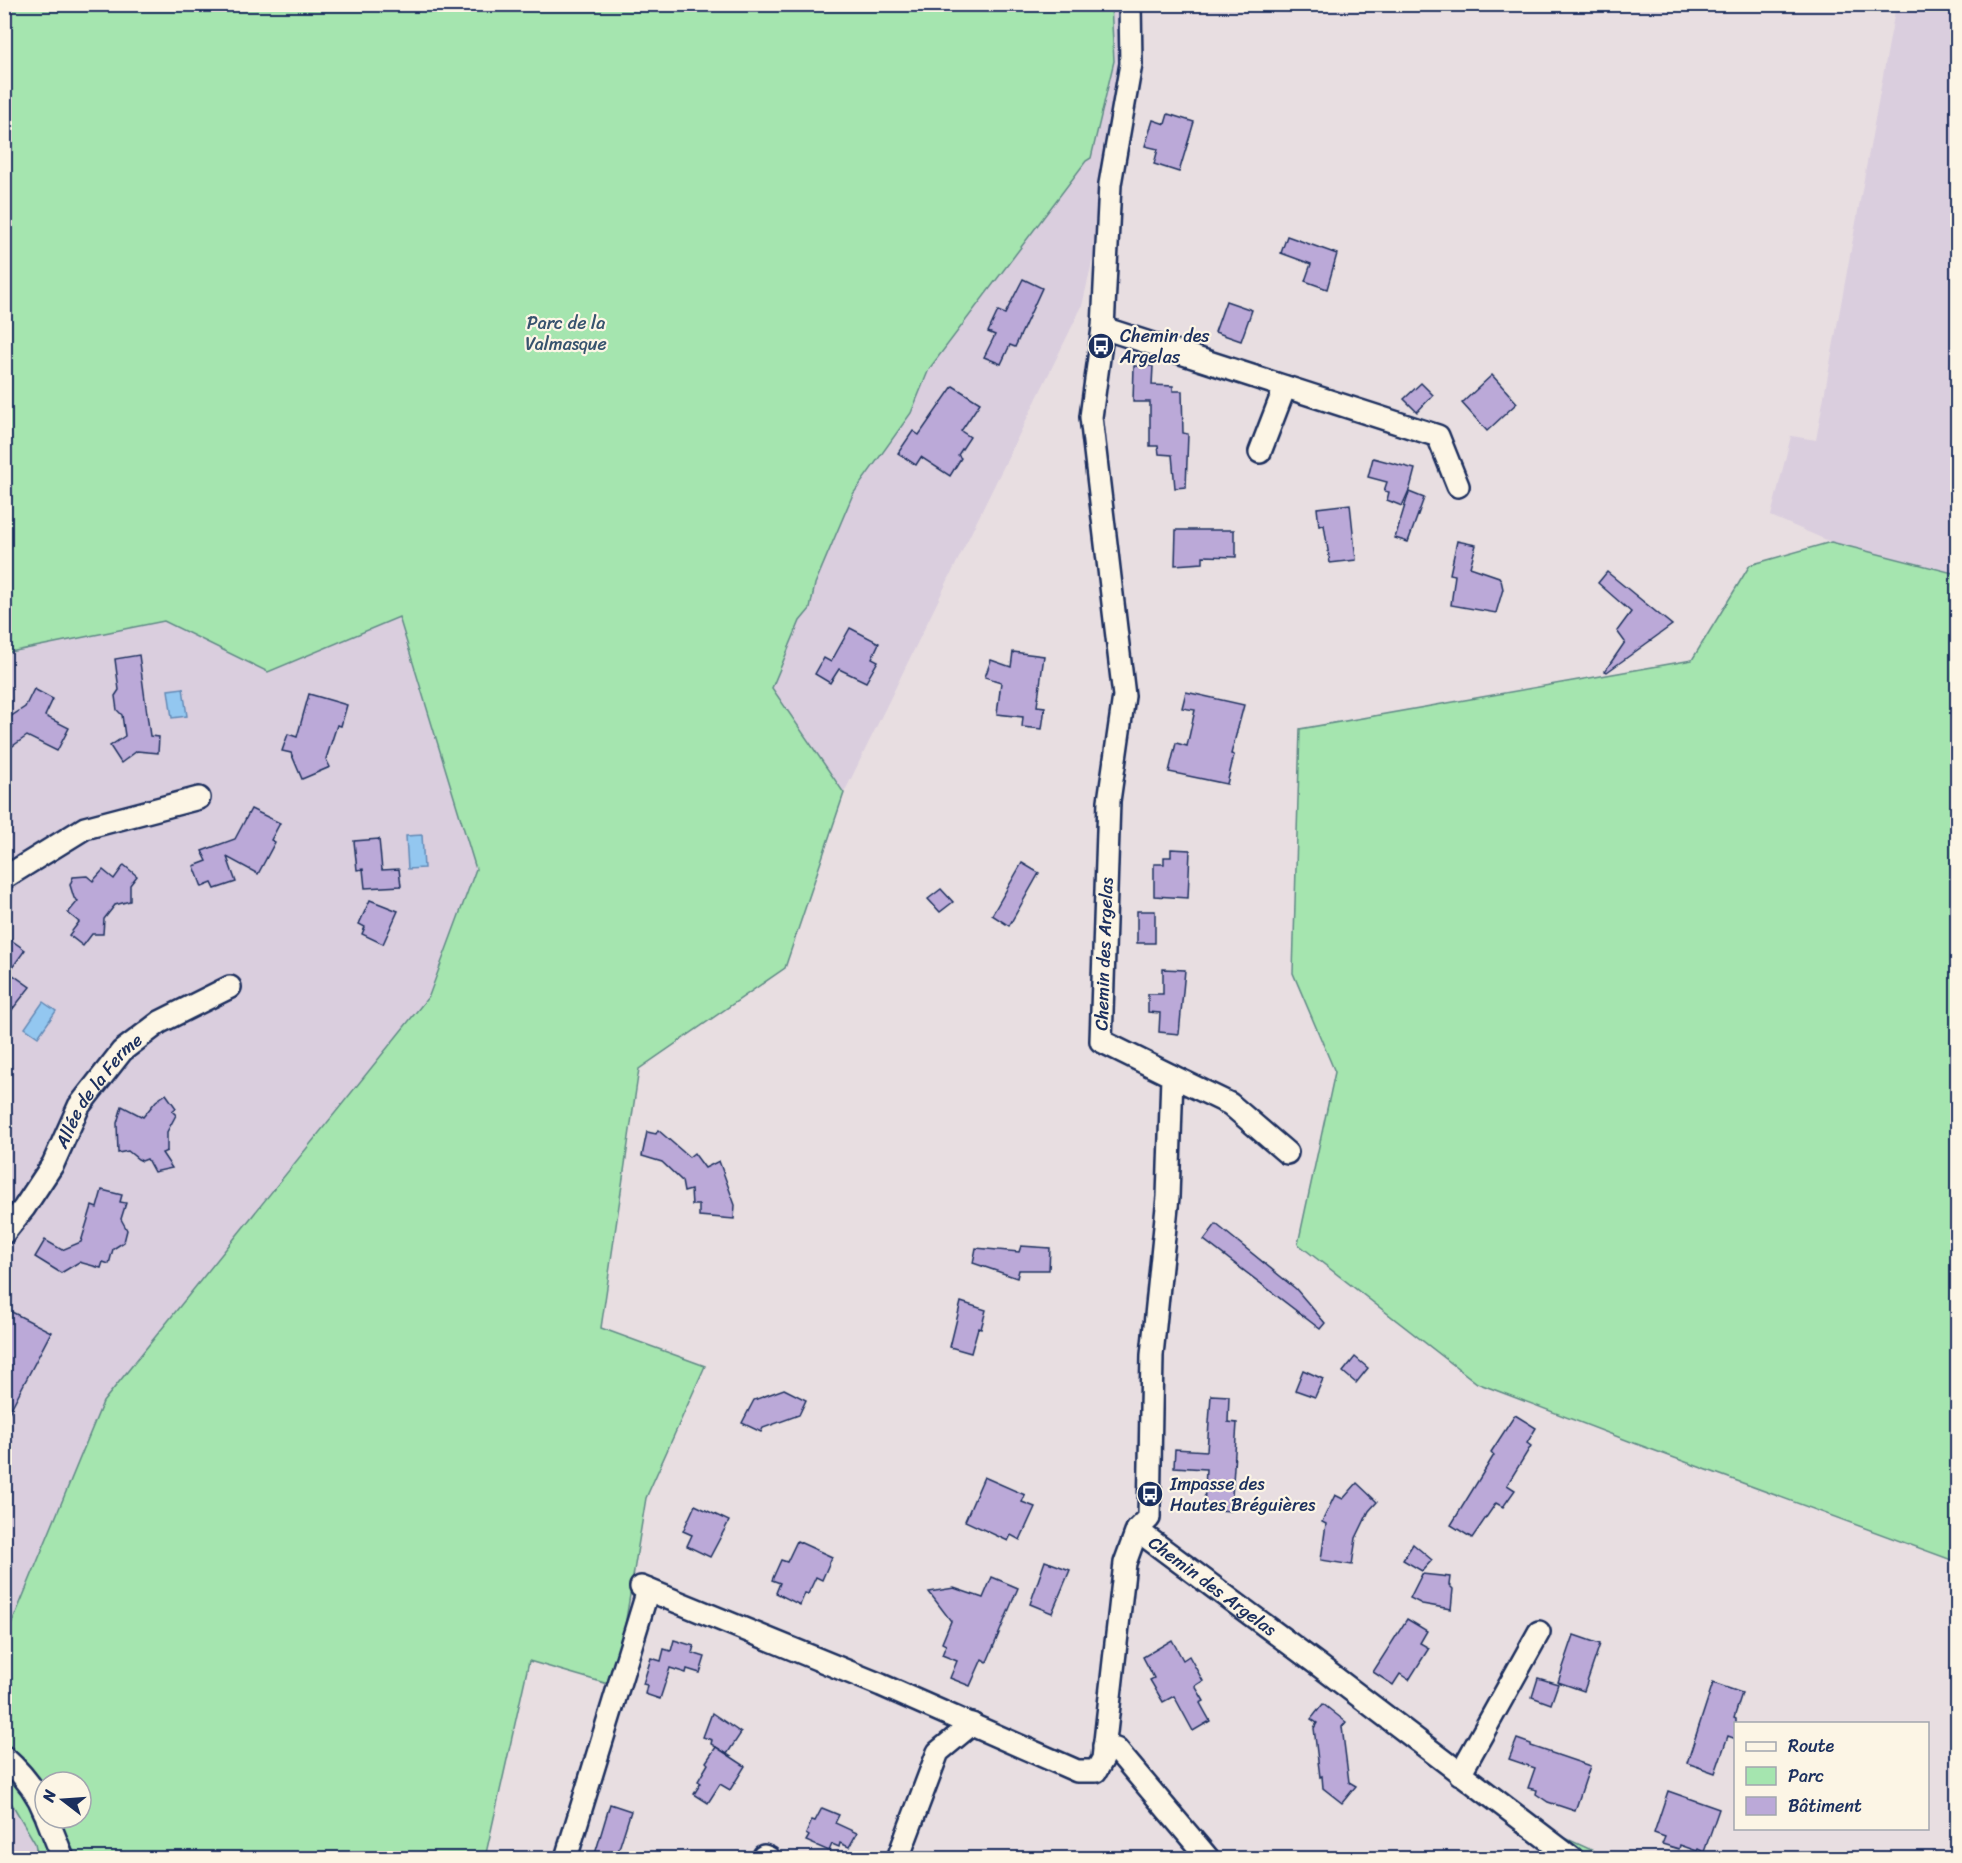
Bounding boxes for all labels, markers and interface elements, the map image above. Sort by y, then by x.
park label: Parc de la Valmasque [525,307,607,360]
place label: Chemin des Argelas [1119,320,1210,373]
bus stop icon: Chemin des Argelas [1086,331,1116,361]
street label: Chemin des Argelas [1085,876,1123,1031]
street label: Allée de la Ferme [46,1025,150,1154]
place label: Impasse des Hautes Bréguières [1169,1468,1316,1521]
bus stop icon: Impasse des Hautes Bréguières [1135,1479,1165,1509]
street label: Chemin des Argelas [1141,1527,1284,1645]
legend [1734,1722,1929,1830]
text: Route [1788,1730,1835,1762]
text: Parc [1788,1760,1824,1792]
north arrow [33,1770,93,1830]
text: N [33,1785,65,1806]
text: Bâtiment [1788,1790,1862,1822]

